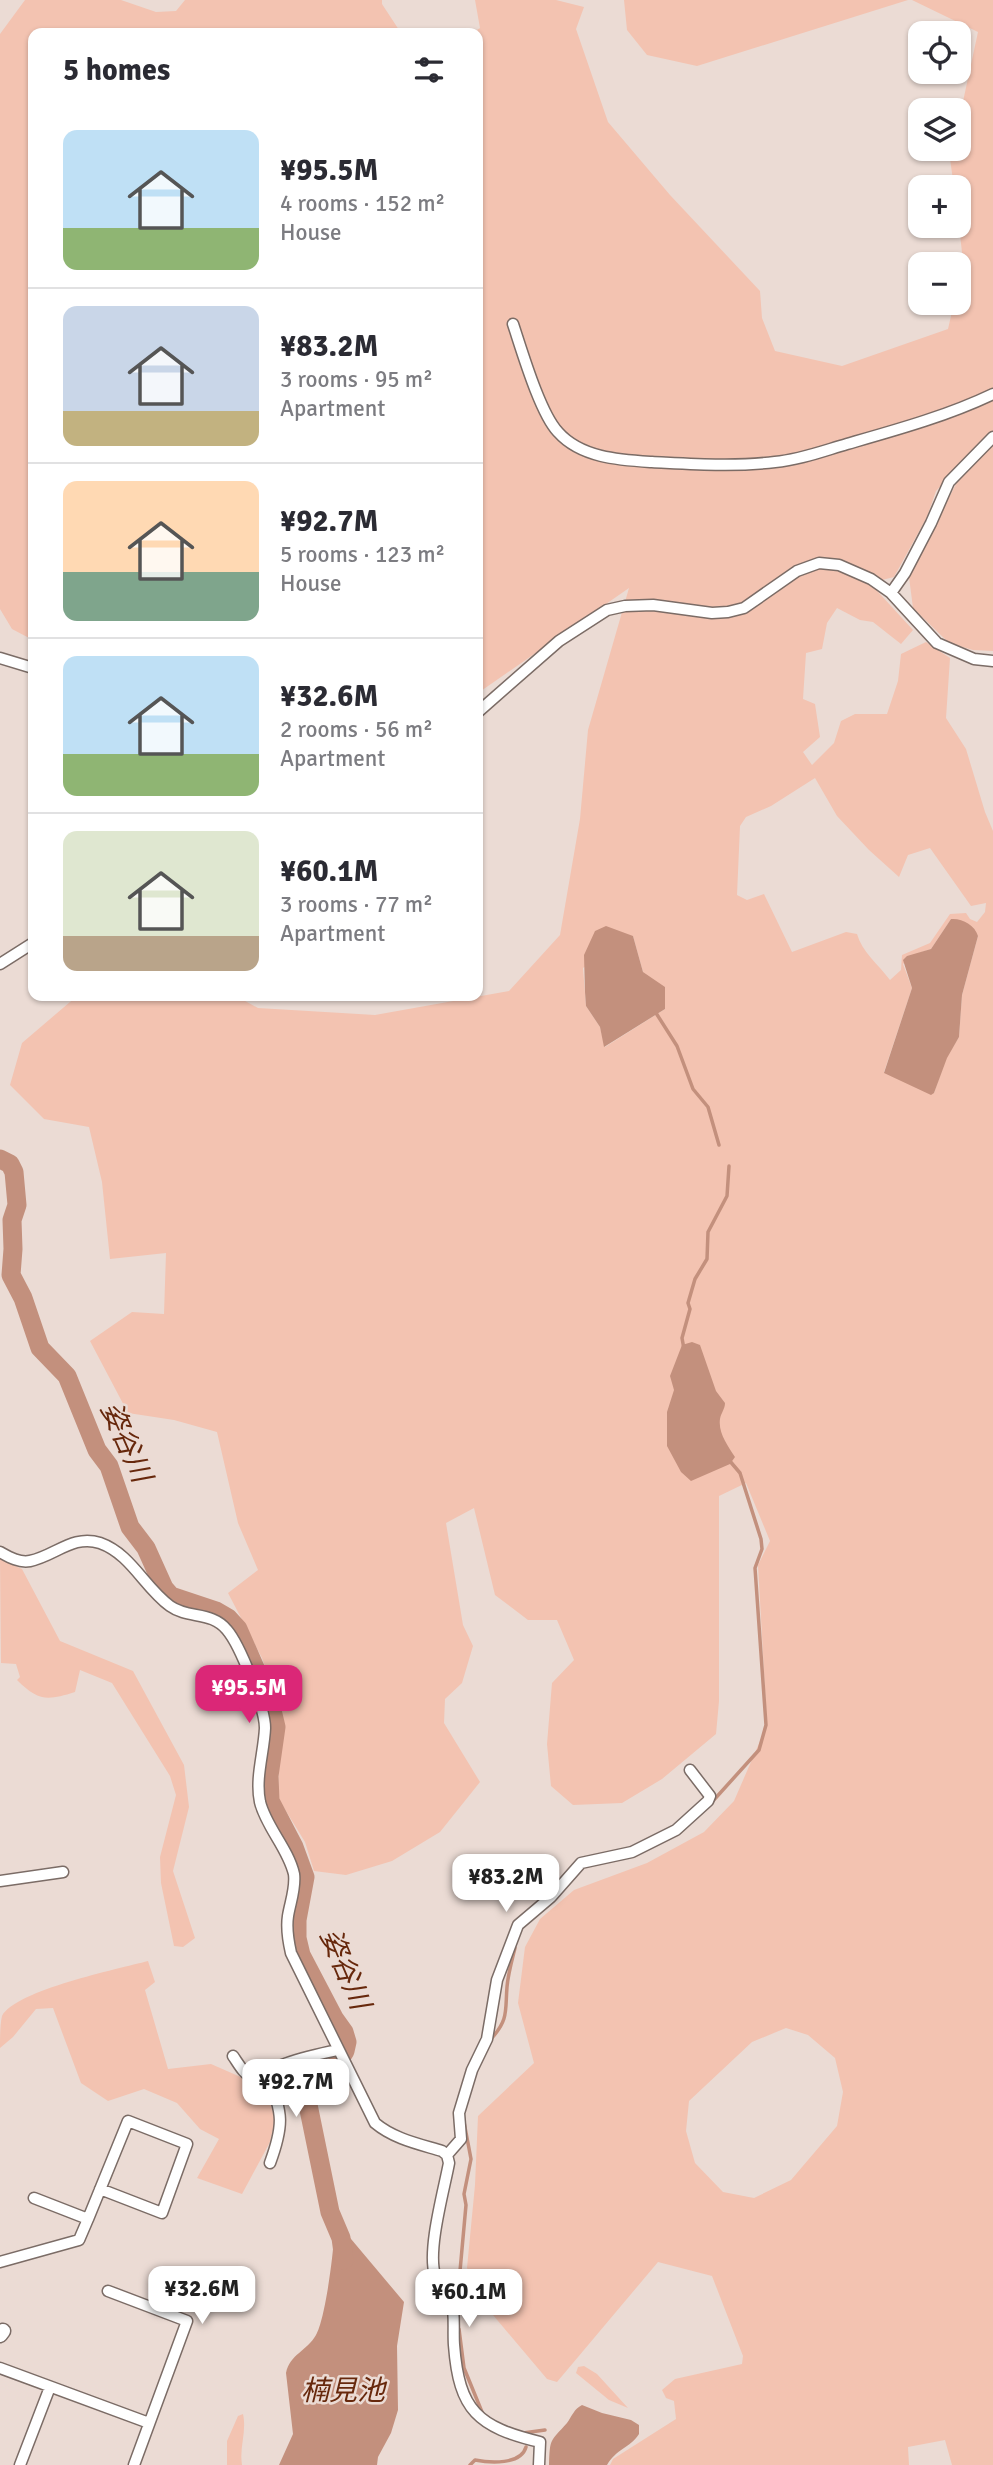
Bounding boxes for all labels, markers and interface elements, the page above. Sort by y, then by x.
map controls [908,21,971,315]
button: locate [908,21,971,84]
icon: filters [410,51,448,89]
text: 5 homes [63,52,170,89]
button: layers [908,98,971,161]
text: ¥95.5M [280,152,378,189]
icon: home [119,158,203,242]
button: + [908,175,971,238]
text: 4 rooms · 152 m² [280,189,445,218]
text: House [280,218,342,247]
button: − [908,252,971,315]
text: ¥83.2M [280,328,378,365]
icon: home [119,334,203,418]
text: 3 rooms · 95 m² [280,365,433,394]
text: Apartment [280,394,385,423]
text: ¥92.7M [280,503,378,540]
icon: home [119,509,203,593]
text: 5 rooms · 123 m² [280,540,445,569]
text: House [280,569,342,598]
text: ¥32.6M [280,678,378,715]
icon: home [119,684,203,768]
text: 2 rooms · 56 m² [280,715,433,744]
text: Apartment [280,744,385,773]
text: ¥60.1M [280,853,378,890]
icon: home [119,859,203,943]
text: 3 rooms · 77 m² [280,890,433,919]
text: Apartment [280,919,385,948]
water label: 姿谷川 [93,1397,160,1490]
pin: ¥95.5M [192,1666,306,1725]
text: ¥95.5M [211,1673,287,1702]
pin: ¥83.2M [449,1854,563,1914]
text: ¥83.2M [468,1862,544,1891]
water label: 姿谷川 [313,1924,378,2017]
pin: ¥92.7M [239,2060,353,2119]
text: ¥92.7M [258,2067,334,2096]
pin: ¥32.6M [145,2266,259,2326]
pin: ¥60.1M [412,2270,526,2329]
text: ¥32.6M [164,2274,240,2303]
text: ¥60.1M [431,2277,507,2306]
water label: 楠見池 [301,2374,388,2408]

